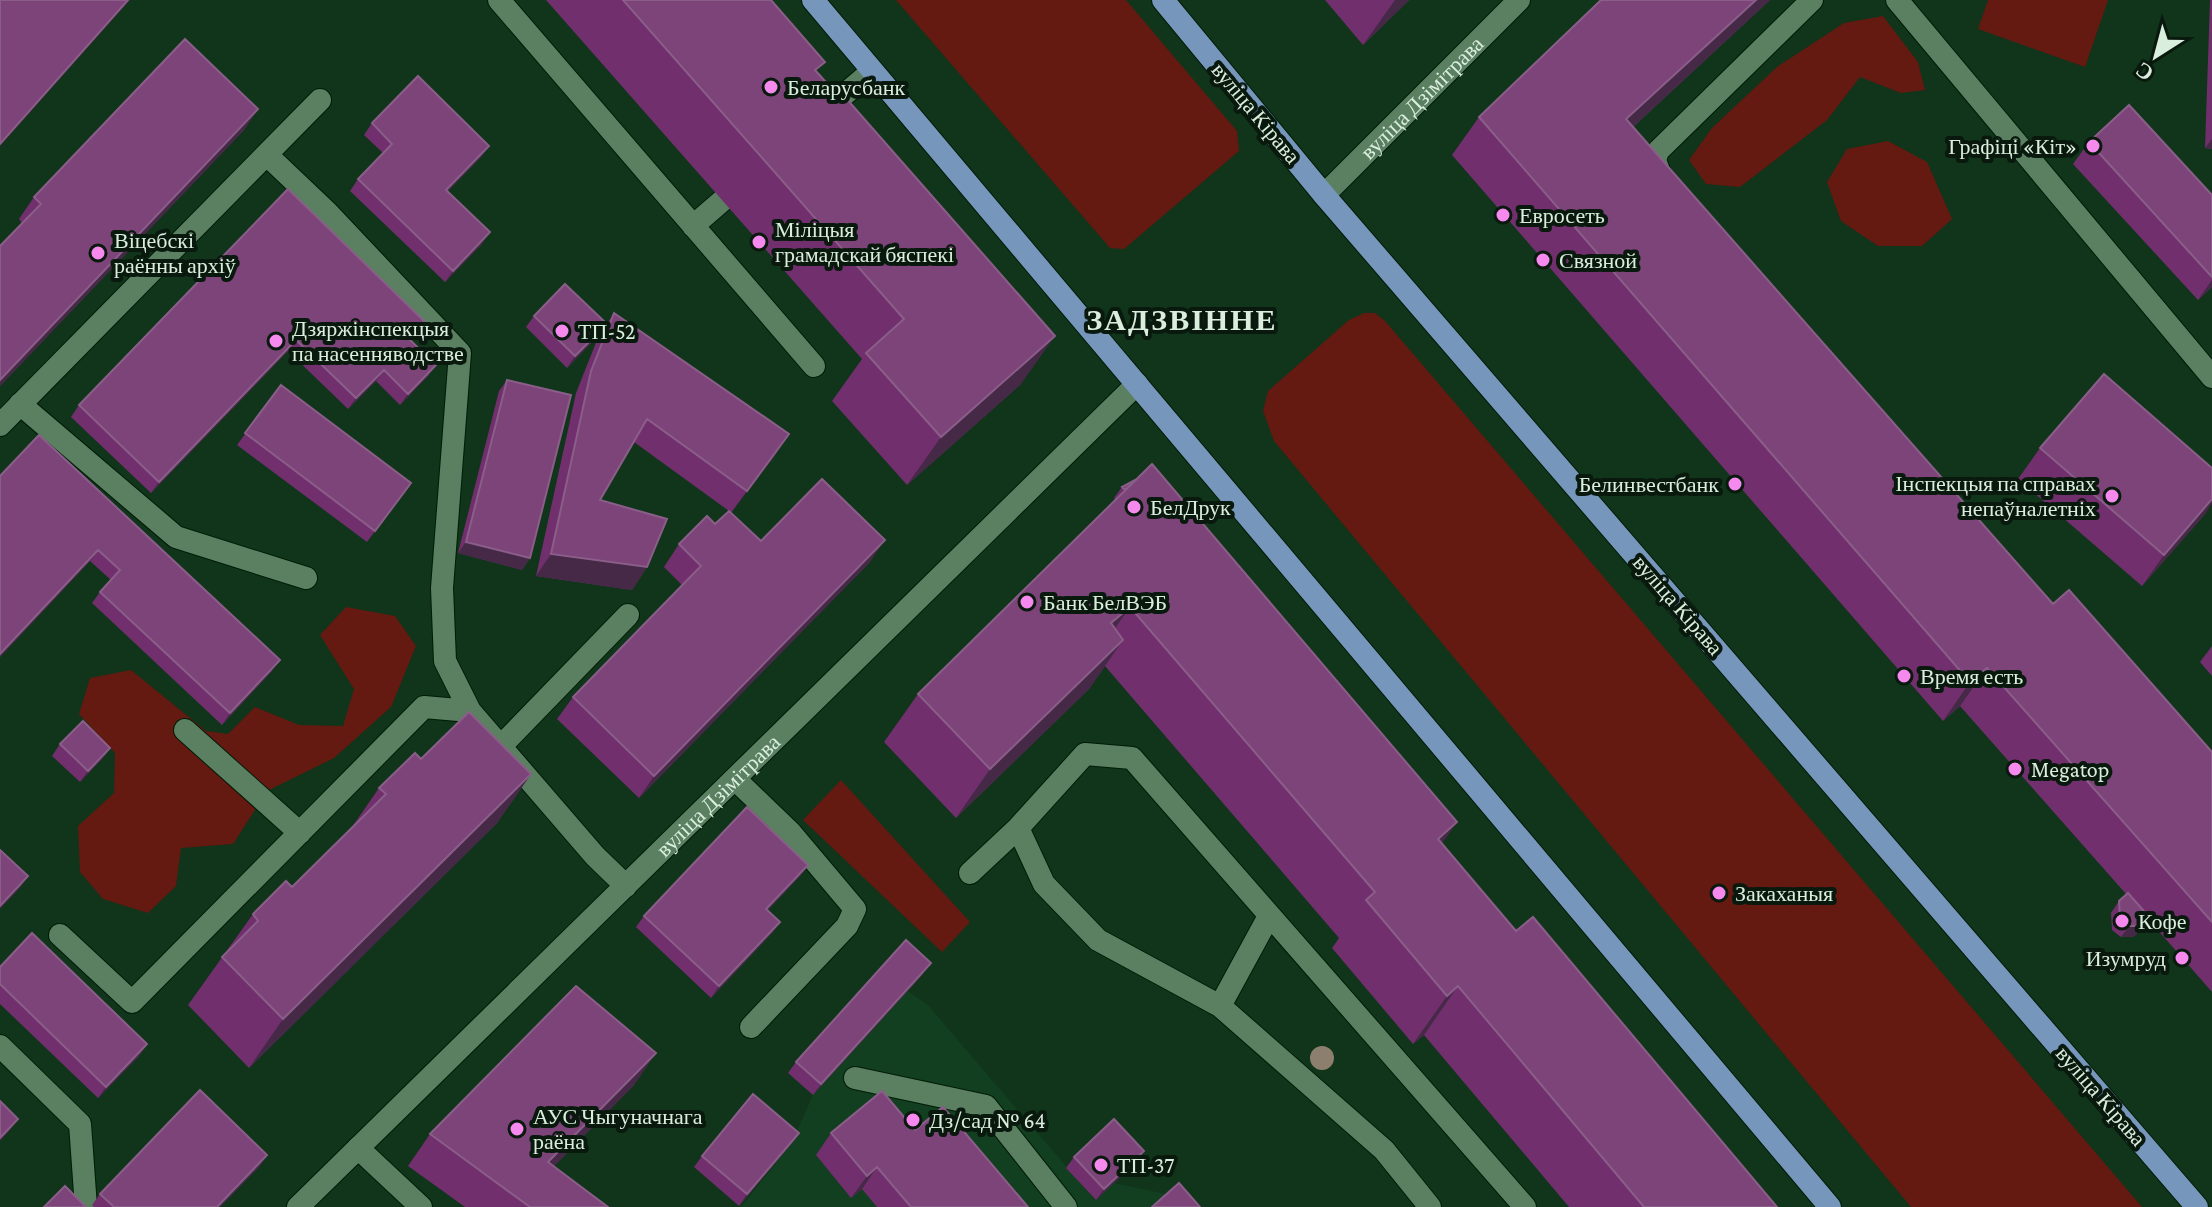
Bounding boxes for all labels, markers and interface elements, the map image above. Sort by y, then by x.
north arrow [2116,16,2196,96]
street label: вуліца Дзімітрава [1355,31,1488,164]
text: С [2131,57,2158,87]
street label: вуліца Кірава [1207,58,1306,169]
place label: Беларусбанк [787,75,906,100]
marker: Беларусбанк [762,78,780,96]
place label: Графіці «Кіт» [1948,134,2077,159]
marker: Графіці «Кіт» [2084,137,2102,155]
place label: Евросеть [1519,203,1605,228]
marker: Евросеть [1494,206,1512,224]
place label: Міліцыя грамадскай бяспекі [775,217,954,267]
place label: Віцебскі раённы архіў [114,228,236,278]
marker: Міліцыя грамадскай бяспекі [750,233,768,251]
marker: Віцебскі раённы архіў [89,244,107,262]
place label: Связной [1559,248,1637,273]
marker: Связной [1534,251,1552,269]
district label: ЗАДЗВІННЕ [1086,303,1278,336]
place label: Дзяржінспекцыя па насенняводстве [292,316,464,366]
place label: ТП-52 [578,319,635,344]
marker: ТП-52 [553,322,571,340]
marker: Дзяржінспекцыя па насенняводстве [267,332,285,350]
place label: Інспекцыя па справах непаўналетніх [1895,471,2096,521]
place label: Белинвестбанк [1579,472,1719,497]
marker: Белинвестбанк [1726,475,1744,493]
marker: Інспекцыя па справах непаўналетніх [2103,487,2121,505]
place label: БелДрук [1150,495,1231,520]
marker: БелДрук [1125,498,1143,516]
street label: вуліца Кірава [1628,550,1728,660]
place label: Банк БелВЭБ [1043,590,1167,615]
marker: Банк БелВЭБ [1018,593,1036,611]
place label: Время есть [1920,664,2023,689]
marker: Время есть [1895,667,1913,685]
street label: вуліца Дзімітрава [651,729,785,861]
place label: Megatop [2031,757,2109,782]
marker: Megatop [2006,760,2024,778]
place label: Закаханыя [1735,881,1833,906]
marker: Закаханыя [1710,884,1728,902]
place label: Кофе [2138,909,2187,934]
marker: Кофе [2113,912,2131,930]
place label: Изумруд [2086,946,2166,971]
marker: Изумруд [2173,949,2191,967]
street label: вуліца Кірава [2051,1041,2151,1151]
place label: АУС Чыгуначнага раёна [533,1104,703,1154]
place label: Дз/сад № 64 [929,1108,1046,1133]
marker: Дз/сад № 64 [904,1111,922,1129]
marker: АУС Чыгуначнага раёна [508,1120,526,1138]
place label: ТП-37 [1117,1153,1174,1178]
marker: ТП-37 [1092,1156,1110,1174]

